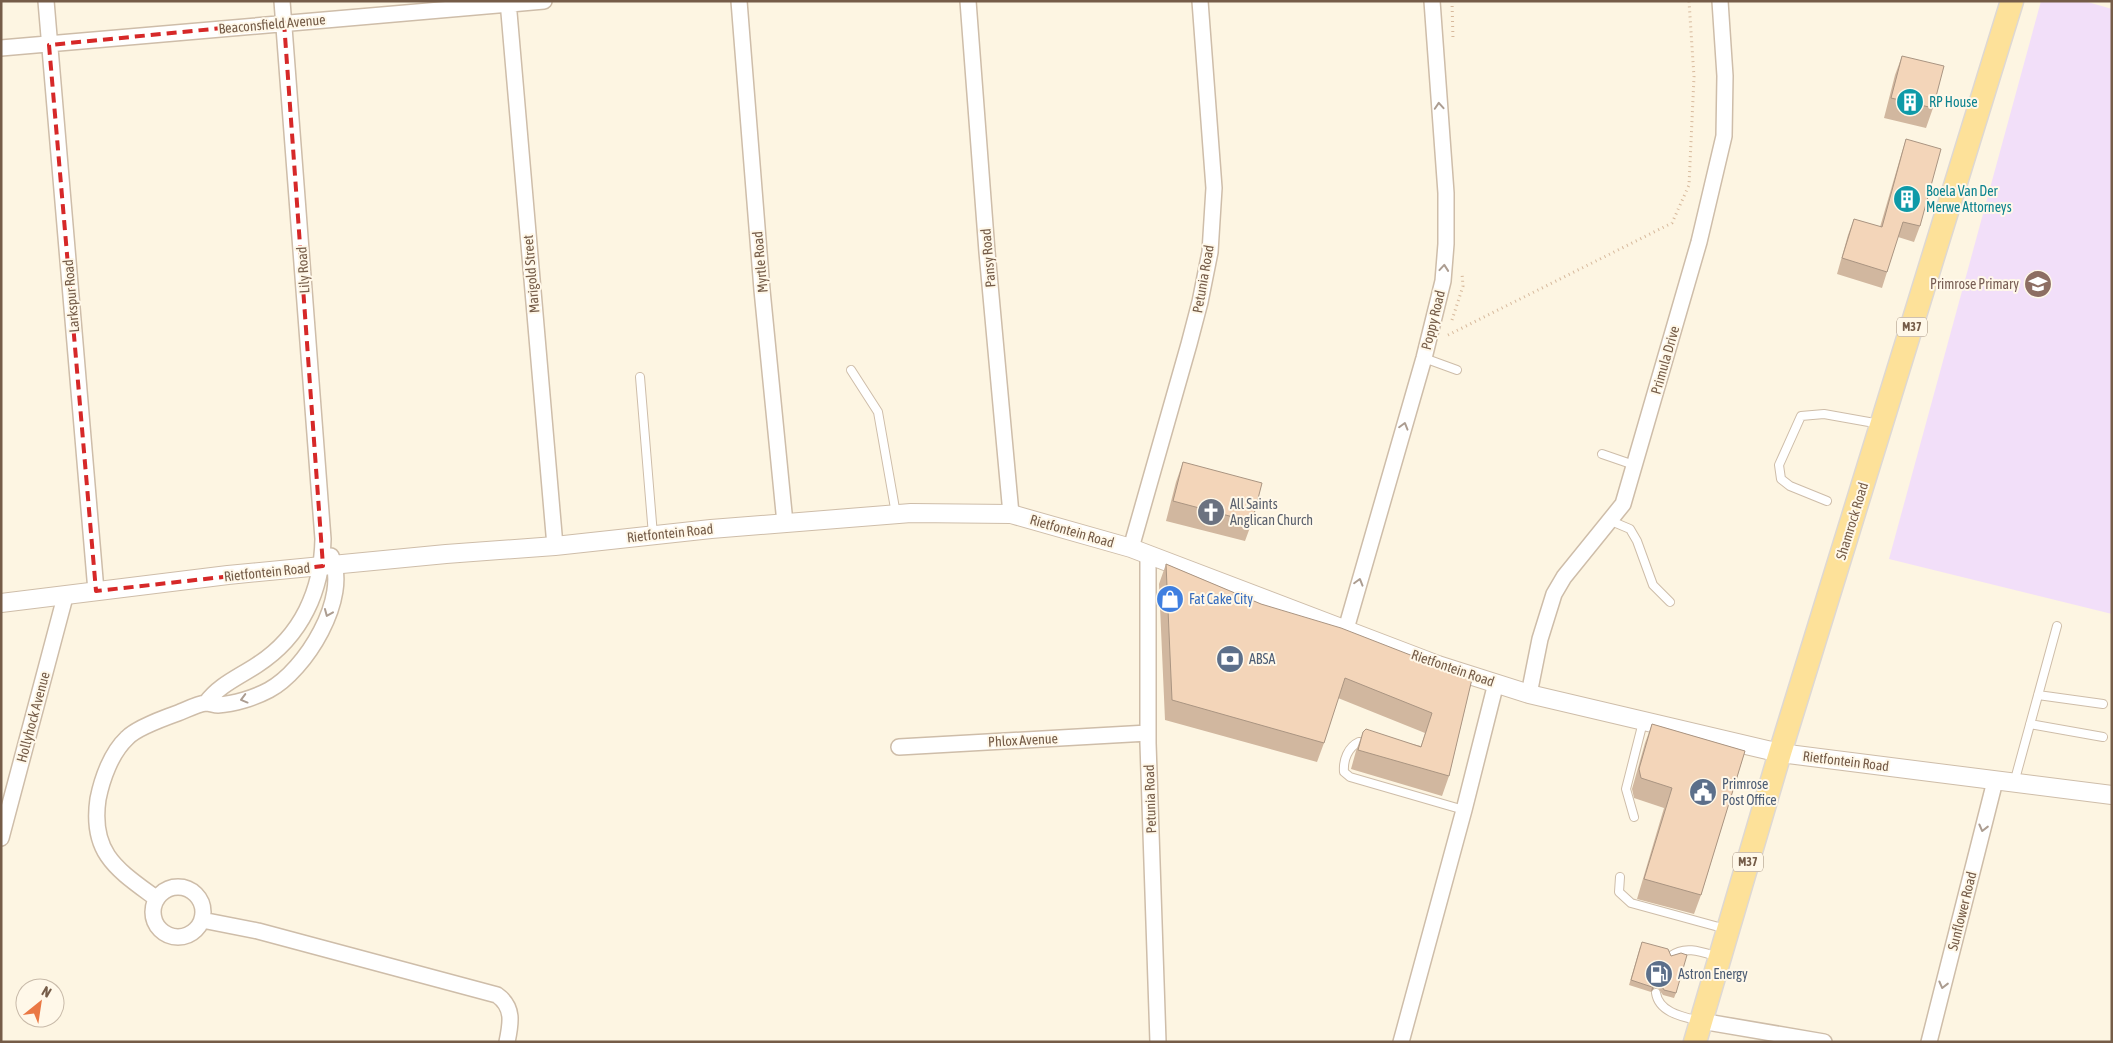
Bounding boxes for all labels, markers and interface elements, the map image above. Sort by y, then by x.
street label: Beaconsfield Avenue [218,11,326,37]
building icon: RP House [1895,87,1925,117]
place label: RP House [1929,94,1978,110]
one-way arrow [1434,102,1445,110]
place label: Boela Van Der Merwe Attorneys [1926,183,2012,215]
building icon: Boela Van Der Merwe Attorneys [1892,184,1922,214]
street label: Pansy Road [977,228,999,288]
street label: Myrtle Road [749,231,771,293]
street label: Marigold Street [520,234,542,314]
street label: Petunia Road [1189,244,1217,314]
street label: Lily Road [293,246,313,294]
street label: Larkspur Road [60,259,82,333]
one-way arrow [1438,264,1449,272]
school or university icon: Primrose Primary [2023,269,2053,299]
place label: Primrose Primary [1930,276,2019,292]
street label: Poppy Road [1418,289,1448,351]
road number: M37 [1897,318,1927,337]
street label: Primula Drive [1648,324,1682,396]
one-way arrow [1399,422,1409,430]
street label: Shamrock Road [1833,480,1871,562]
place label: All Saints Anglican Church [1230,496,1313,528]
church icon: All Saints Anglican Church [1196,497,1226,527]
street label: Rietfontein Road [1028,511,1116,551]
street label: Rietfontein Road [626,521,714,545]
street label: Rietfontein Road [223,560,311,584]
one-way arrow [1354,578,1364,586]
shop icon: Fat Cake City [1155,584,1185,614]
place label: Fat Cake City [1189,591,1253,607]
one-way arrow [324,608,335,617]
bank icon: ABSA [1215,644,1245,674]
street label: Rietfontein Road [1409,646,1497,690]
place label: ABSA [1249,651,1275,667]
street label: Hollyhock Avenue [13,670,53,764]
one-way arrow [239,693,248,704]
street label: Phlox Avenue [988,730,1058,750]
street label: Rietfontein Road [1802,748,1890,774]
street label: Petunia Road [1141,764,1159,834]
place label: Primrose Post Office [1722,776,1777,808]
public building icon: Primrose Post Office [1688,777,1718,807]
one-way arrow [1978,823,1989,832]
road number: M37 [1733,852,1763,872]
street label: Sunflower Road [1944,870,1980,952]
fuel station icon: Astron Energy [1644,959,1674,989]
place label: Astron Energy [1678,966,1748,982]
north arrow [15,978,65,1028]
one-way arrow [1938,981,1949,990]
text: N [39,983,54,1001]

